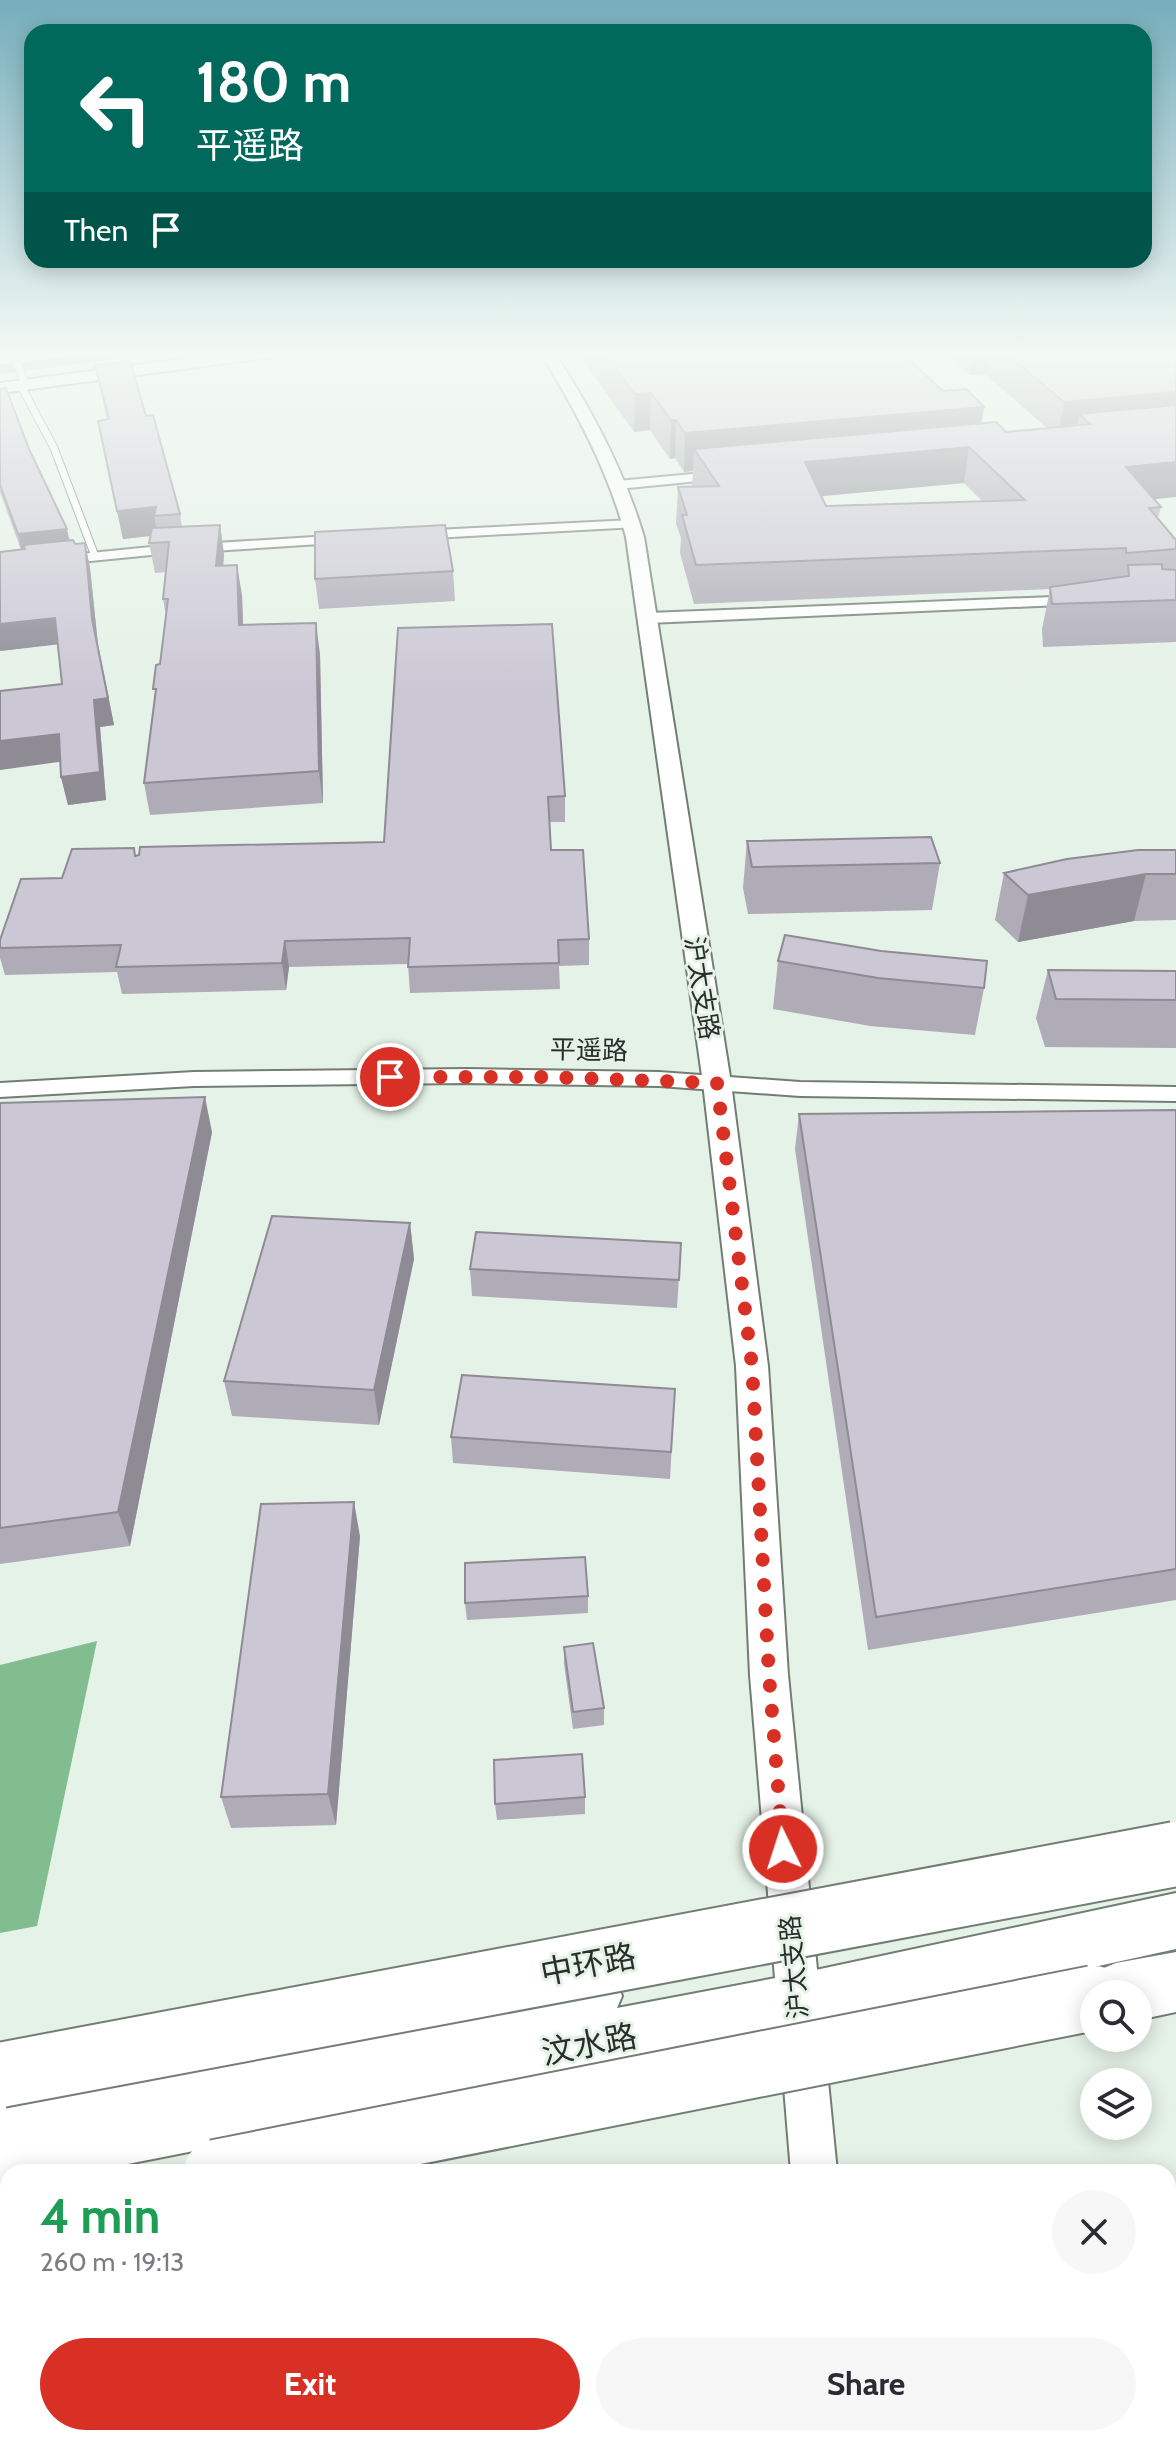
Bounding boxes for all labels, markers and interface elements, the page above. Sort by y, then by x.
text: 180 m [196,48,351,116]
icon: left [64,56,168,160]
text: 平遥路 [196,123,304,167]
icon: arrive [144,208,188,252]
text: Then [64,212,128,249]
street label: 沪太支路 [678,934,726,1042]
street label: 平遥路 [550,1033,628,1067]
pin [356,1043,424,1111]
icon: arrive [368,1055,412,1099]
position arrow [741,1807,825,1891]
street label: 沪太支路 [774,1914,814,2020]
street label: 中环路 [537,1936,639,1992]
map controls [1080,1980,1152,2140]
button: search [1080,1980,1152,2052]
street label: 汶水路 [538,2016,640,2072]
button: layers [1080,2068,1152,2140]
text: 4 min [40,2187,160,2245]
button: close [1052,2190,1136,2274]
text: 260 m · 19:13 [40,2246,184,2278]
button: Exit [40,2338,580,2430]
button: Share [596,2338,1136,2430]

